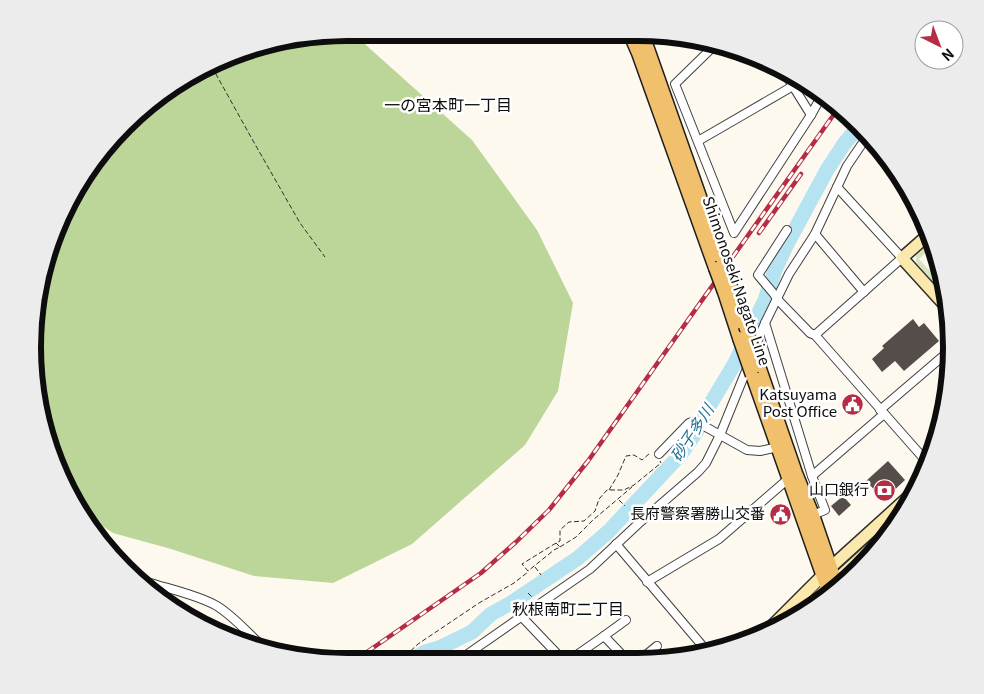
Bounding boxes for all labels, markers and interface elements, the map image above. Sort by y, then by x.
north arrow [914,20,964,70]
text: N [938,44,959,66]
district label: 一の宮本町一丁目 [384,92,512,116]
street label: Shimonoseki Nagato Line [699,193,776,368]
place label: Katsuyama Post Office [759,383,837,421]
public building icon: Katsuyama Post Office [841,392,865,416]
water label: 砂子多川 [664,397,720,466]
place label: 山口銀行 [809,478,869,499]
bank icon: 山口銀行 [873,478,897,502]
place label: 長府警察署勝山交番 [630,502,765,523]
public building icon: 長府警察署勝山交番 [769,502,793,526]
district label: 秋根南町二丁目 [512,596,624,620]

